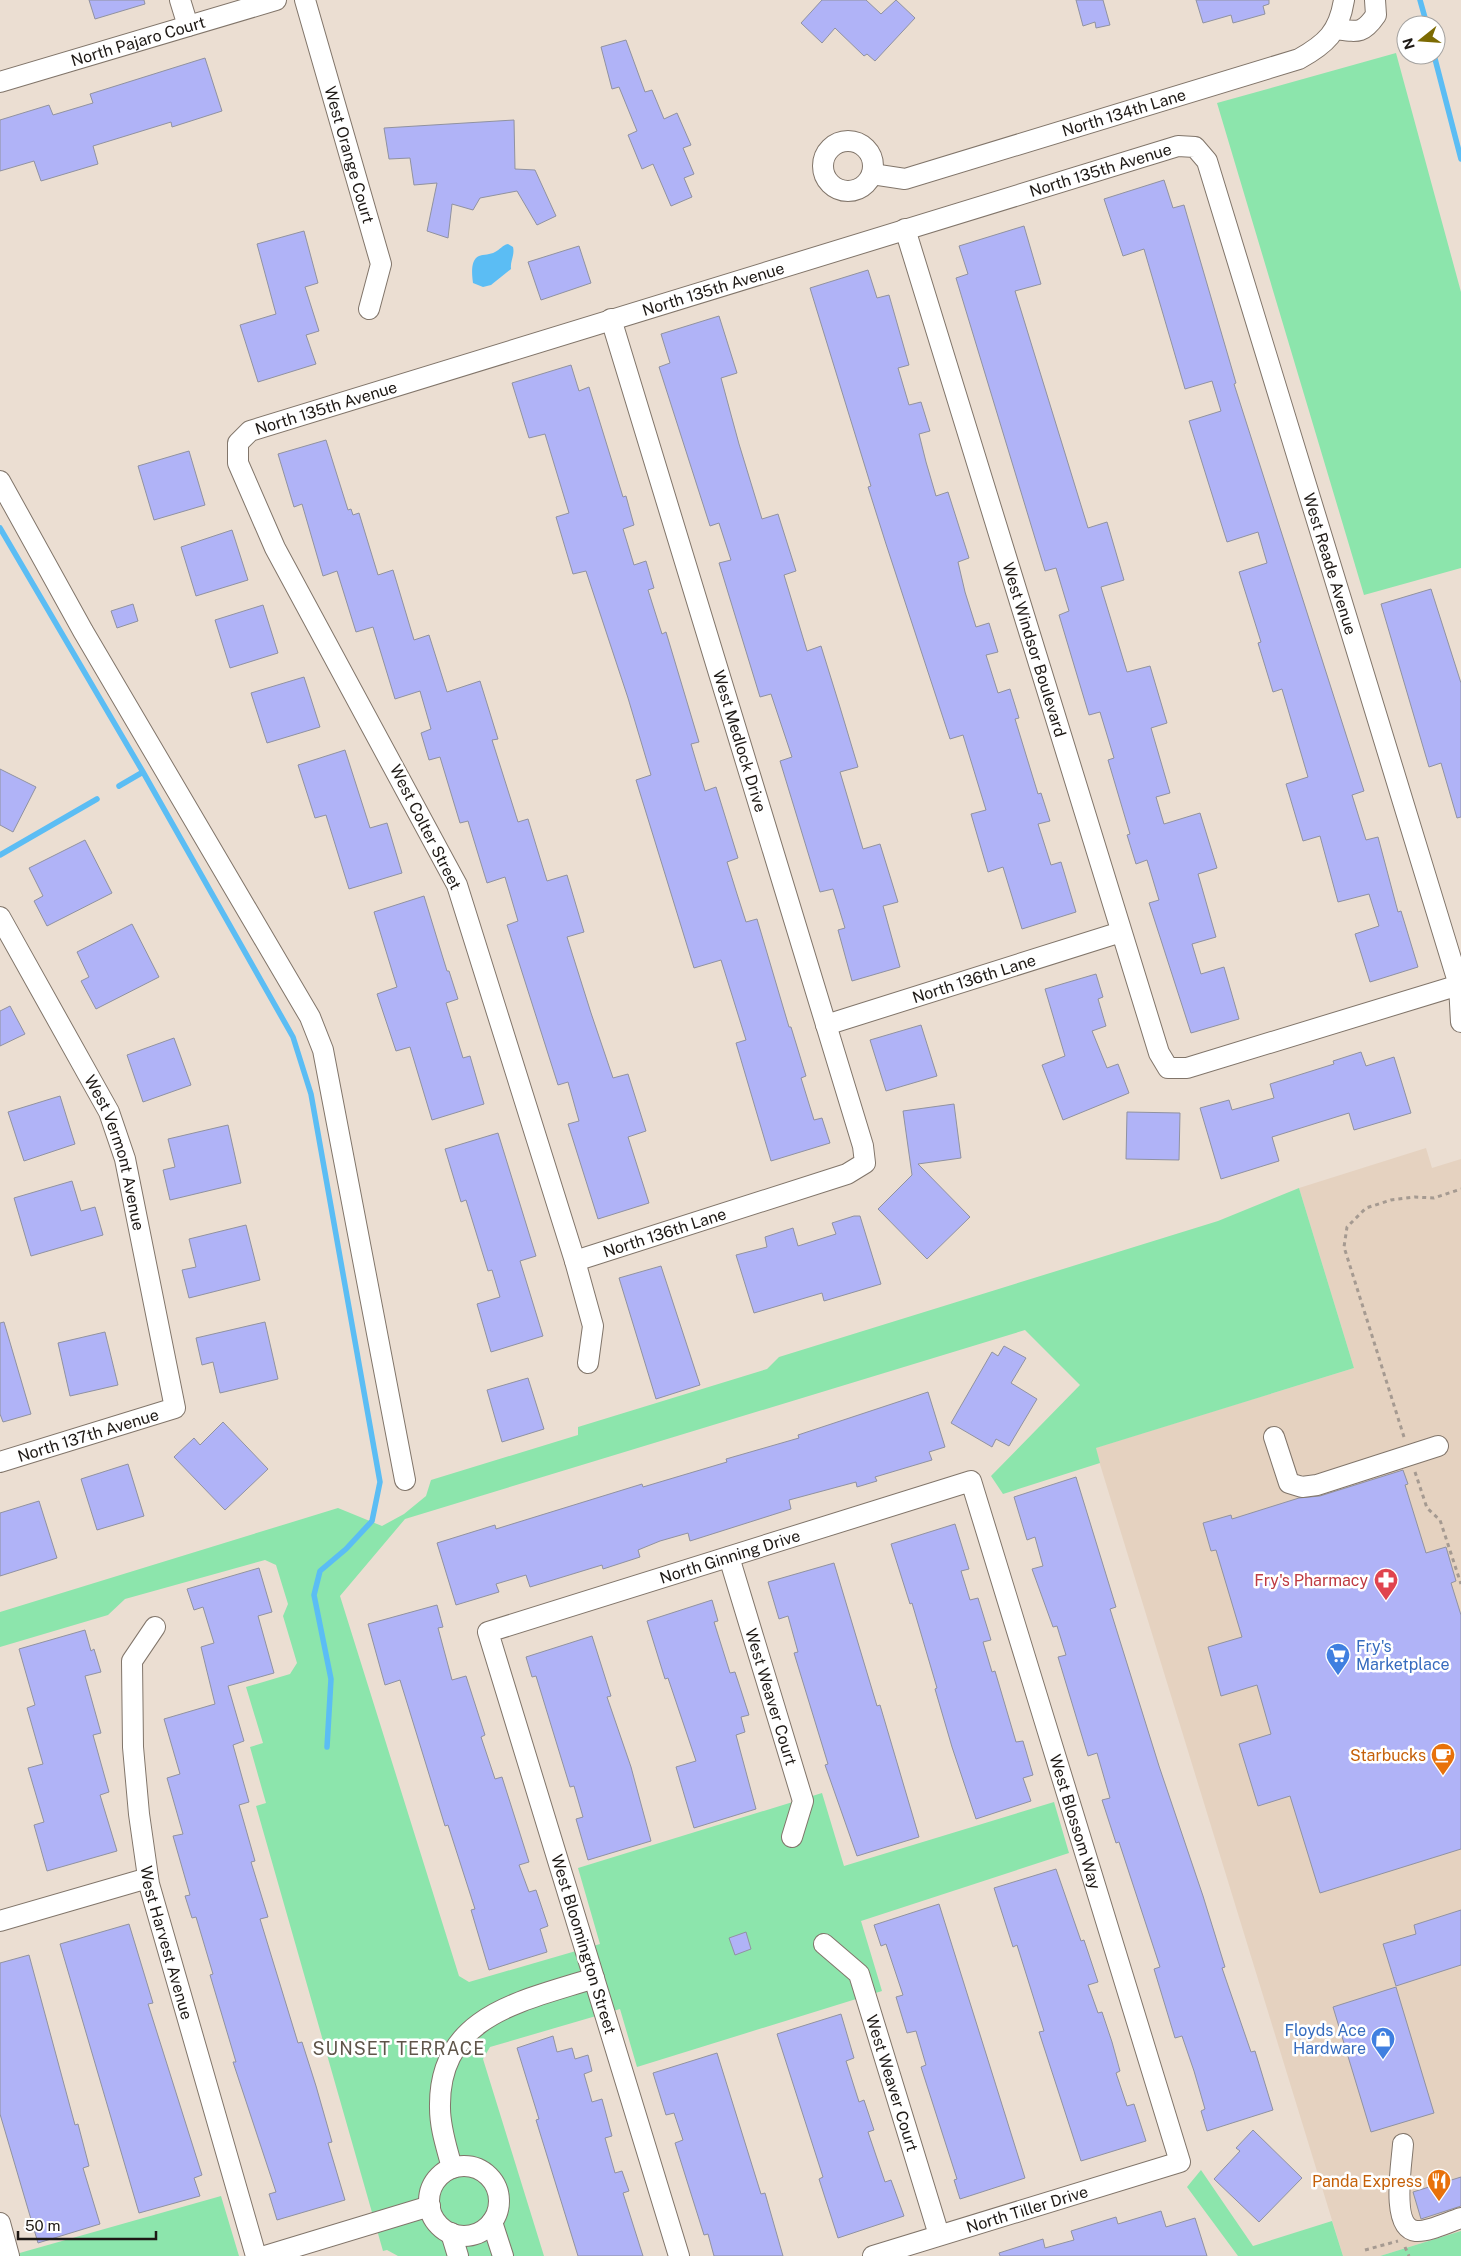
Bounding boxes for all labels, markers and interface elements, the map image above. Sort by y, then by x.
street label: North Pajaro Court [69,13,208,70]
north arrow [1396,15,1446,65]
text: N [1399,36,1418,51]
street label: West Orange Court [320,84,378,226]
street label: North 134th Lane [1060,85,1188,141]
street label: North 135th Avenue [1027,140,1174,201]
street label: North 135th Avenue [640,258,787,320]
street label: North 135th Avenue [253,377,399,439]
street label: West Reade Avenue [1299,491,1360,637]
street label: West Windsor Boulevard [998,560,1070,739]
street label: West Medlock Drive [709,668,770,814]
street label: West Colter Street [386,762,465,893]
street label: North 136th Lane [910,951,1038,1007]
street label: West Vermont Avenue [80,1072,148,1232]
street label: North 136th Lane [601,1204,729,1261]
street label: North 137th Avenue [15,1405,161,1466]
street label: North Ginning Drive [657,1526,803,1588]
pharmacy icon: Fry's Pharmacy [1373,1567,1399,1601]
place label: Fry's Pharmacy [1254,1571,1368,1590]
street label: West Weaver Court [741,1626,801,1768]
place label: Fry's Marketplace [1356,1637,1450,1674]
supermarket icon: Fry's Marketplace [1325,1642,1351,1676]
cafe icon: Starbucks [1430,1742,1456,1776]
place label: Starbucks [1350,1746,1426,1765]
street label: West Blossom Way [1045,1752,1105,1892]
street label: West Bloomington Street [547,1852,620,2036]
street label: West Harvest Avenue [136,1864,196,2022]
street label: West Weaver Court [862,2012,922,2154]
place label: Floyds Ace Hardware [1284,2021,1366,2058]
shop icon: Floyds Ace Hardware [1370,2026,1396,2060]
district label: SUNSET TERRACE [313,2038,485,2059]
restaurant icon: Panda Express [1426,2168,1452,2202]
place label: Panda Express [1312,2172,1422,2191]
street label: North Tiller Drive [964,2182,1090,2237]
scale bar [18,2208,155,2240]
text: 50 m [25,2217,60,2234]

